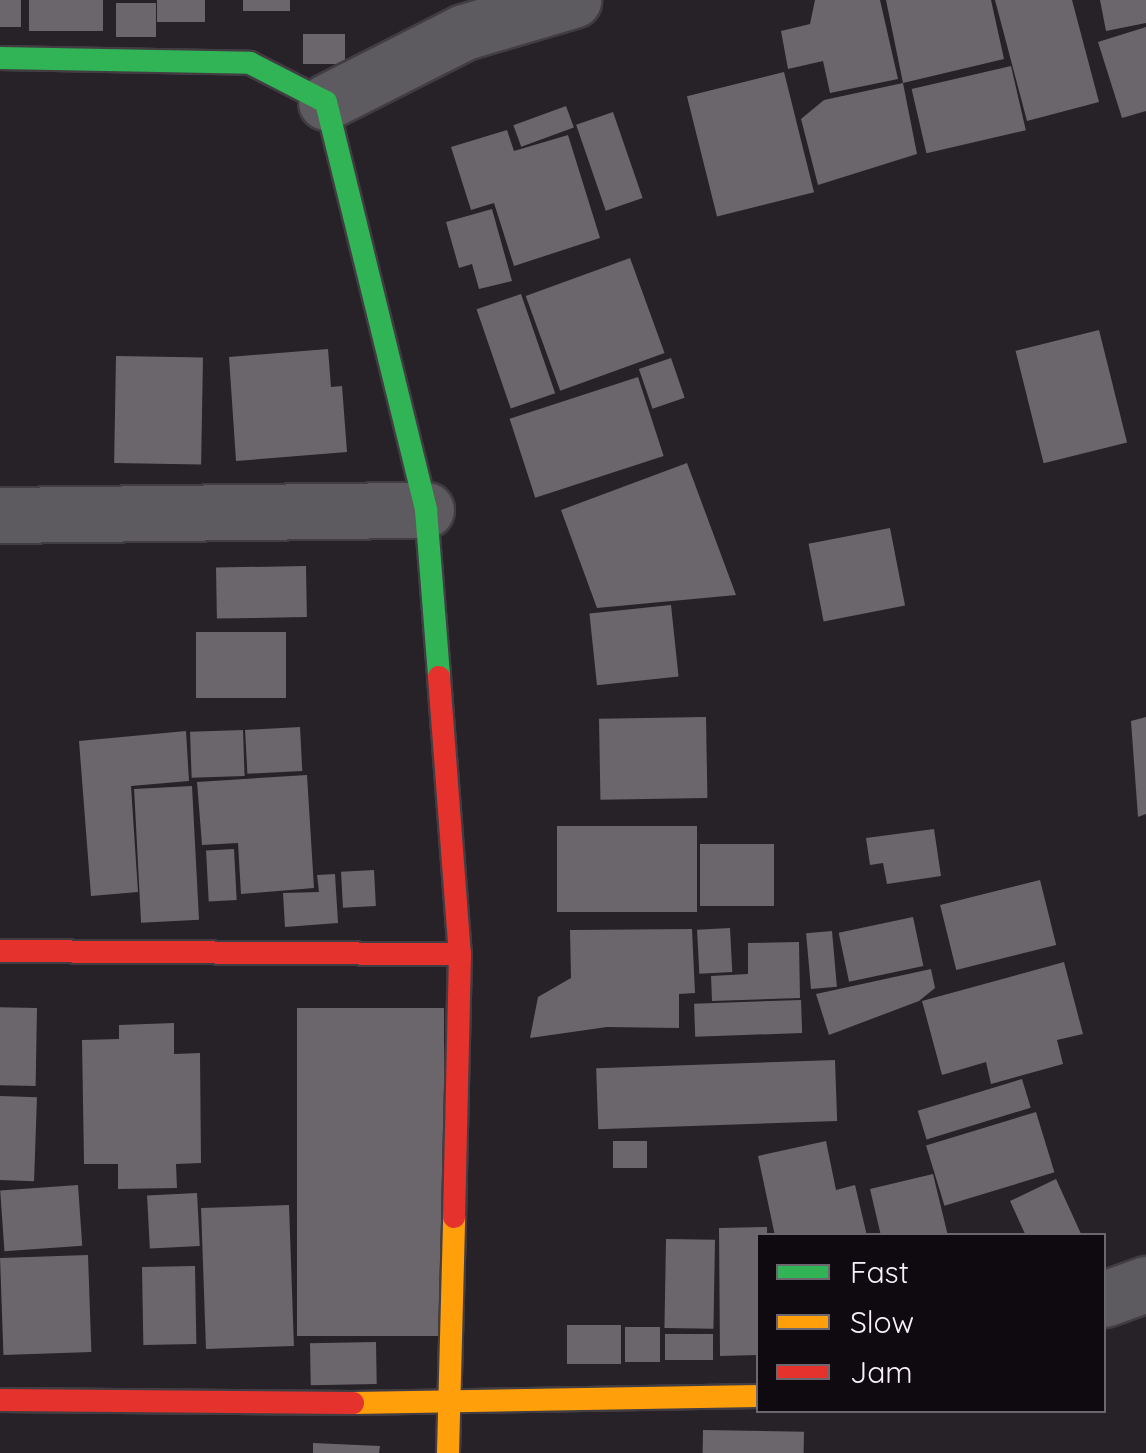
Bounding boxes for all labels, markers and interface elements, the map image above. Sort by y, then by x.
legend [756,1233,1106,1413]
text: Fast [850,1253,909,1291]
text: Slow [850,1303,914,1341]
text: Jam [850,1353,913,1391]

